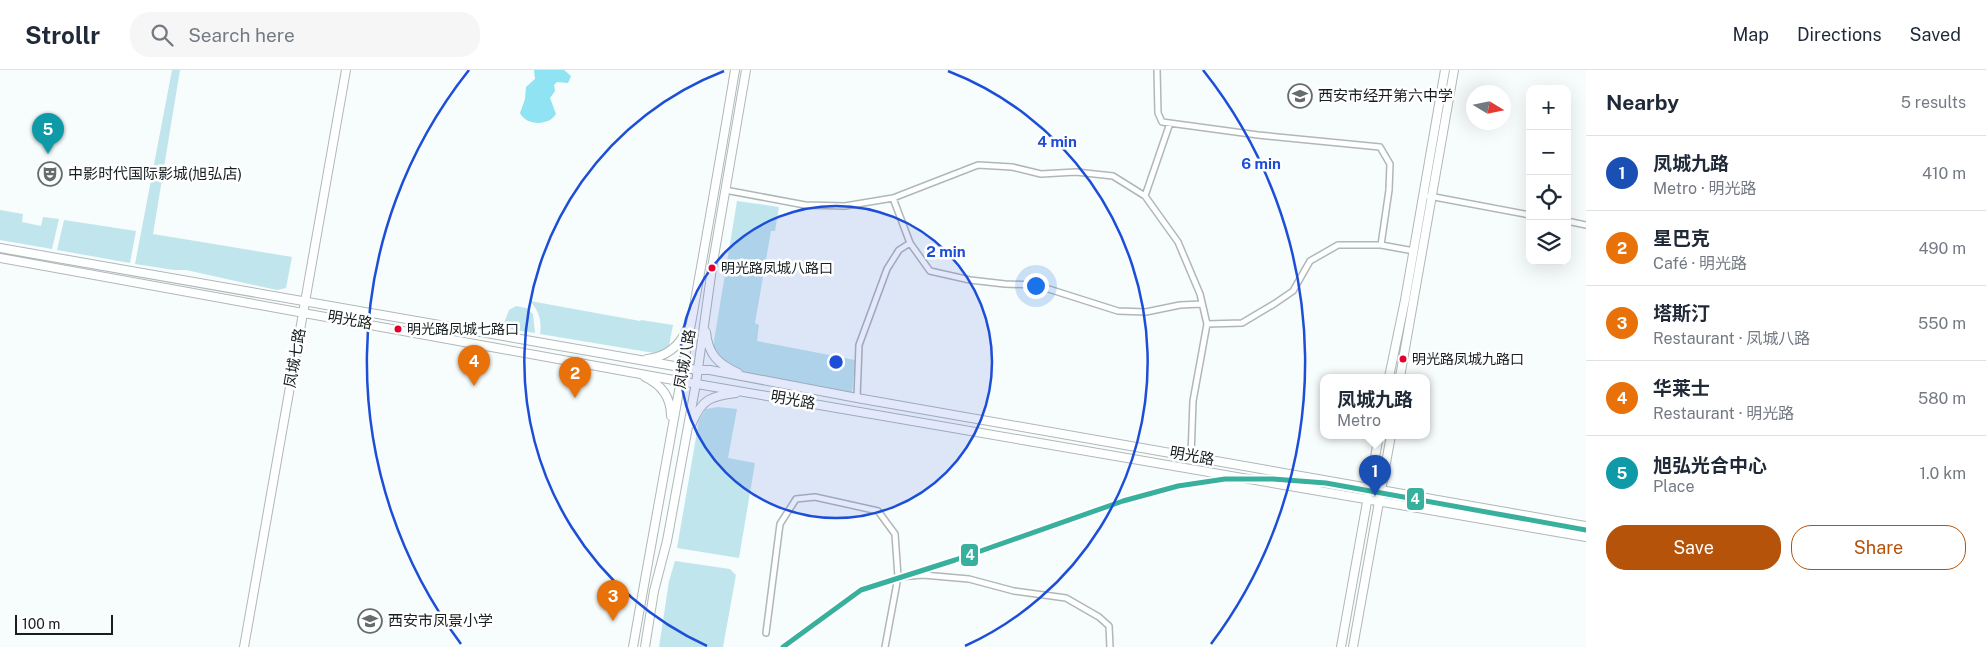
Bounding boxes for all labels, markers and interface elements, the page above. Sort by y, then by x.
search box [130,12,480,57]
text: Strollr [25,21,100,49]
icon: search [148,21,176,49]
text: Search here [188,24,295,46]
text: Map [1732,24,1769,45]
text: Directions [1797,24,1882,45]
text: Saved [1910,24,1961,45]
school or university icon: 西安市经开第六中学 [1287,83,1313,109]
north arrow [1466,85,1511,130]
map controls [1526,85,1571,265]
button: + [1526,85,1571,130]
place label: 西安市经开第六中学 [1318,87,1453,104]
text: Nearby [1606,90,1679,115]
text: 5 results [1901,93,1966,112]
pin: 5 [32,113,64,154]
button: − [1526,130,1571,175]
text: 4 min [1037,133,1077,150]
text: 凤城九路 [1653,152,1729,174]
text: 6 min [1241,155,1281,172]
theatre icon: 中影时代国际影城(旭弘店) [37,161,63,187]
text: 1 [1619,164,1625,183]
text: 410 m [1922,164,1966,183]
place label: 中影时代国际影城(旭弘店) [68,165,242,182]
button: locate [1526,175,1571,220]
text: Metro · 明光路 [1653,179,1756,198]
button: layers [1526,220,1571,265]
text: 星巴克 [1653,227,1710,249]
text: 2 [1617,239,1627,258]
text: 490 m [1919,239,1966,258]
text: 2 min [926,243,966,260]
text: Café · 明光路 [1653,254,1747,273]
place label: 明光路凤城八路口 [721,260,833,276]
marker: 明光路凤城八路口 [707,263,717,273]
your location [1023,273,1049,299]
text: 塔斯汀 [1653,302,1710,324]
street label: 明光路 [326,307,374,332]
text: 3 [1617,314,1627,333]
text: 550 m [1918,314,1966,333]
place label: 明光路凤城七路口 [407,321,519,337]
marker: 明光路凤城七路口 [393,324,403,334]
street label: 凤城七路 [281,327,308,389]
street label: 凤城八路 [671,328,698,390]
text: Restaurant · 凤城八路 [1653,329,1810,348]
pin: 4 [458,345,490,386]
place label: 明光路凤城九路口 [1412,351,1524,367]
centre of rings [827,353,845,371]
marker: 明光路凤城九路口 [1398,354,1408,364]
pin: 2 [559,357,591,398]
popup [1320,374,1430,439]
text: 华莱士 [1653,377,1710,399]
street label: 明光路 [769,387,817,412]
text: 凤城九路 [1337,388,1413,410]
text: 4 [1617,389,1627,408]
text: 580 m [1918,389,1966,408]
text: Restaurant · 明光路 [1653,404,1794,423]
text: Metro [1337,411,1381,430]
street label: 明光路 [1168,443,1216,468]
text: 旭弘光合中心 [1653,454,1767,476]
pin: 1 [1359,455,1391,496]
text: 5 [1617,464,1627,483]
text: 1.0 km [1919,464,1966,483]
text: Place [1653,477,1695,496]
line badge: 4 [1406,487,1425,511]
text: 4 [1410,491,1420,507]
button: Save [1606,525,1781,570]
button: Share [1791,525,1966,570]
line badge: 4 [960,543,979,567]
text: 4 [965,547,975,563]
pin: 3 [597,580,629,621]
school or university icon: 西安市凤景小学 [357,608,383,634]
scale bar [15,612,112,635]
place label: 西安市凤景小学 [388,612,493,629]
text: 100 m [22,616,60,632]

